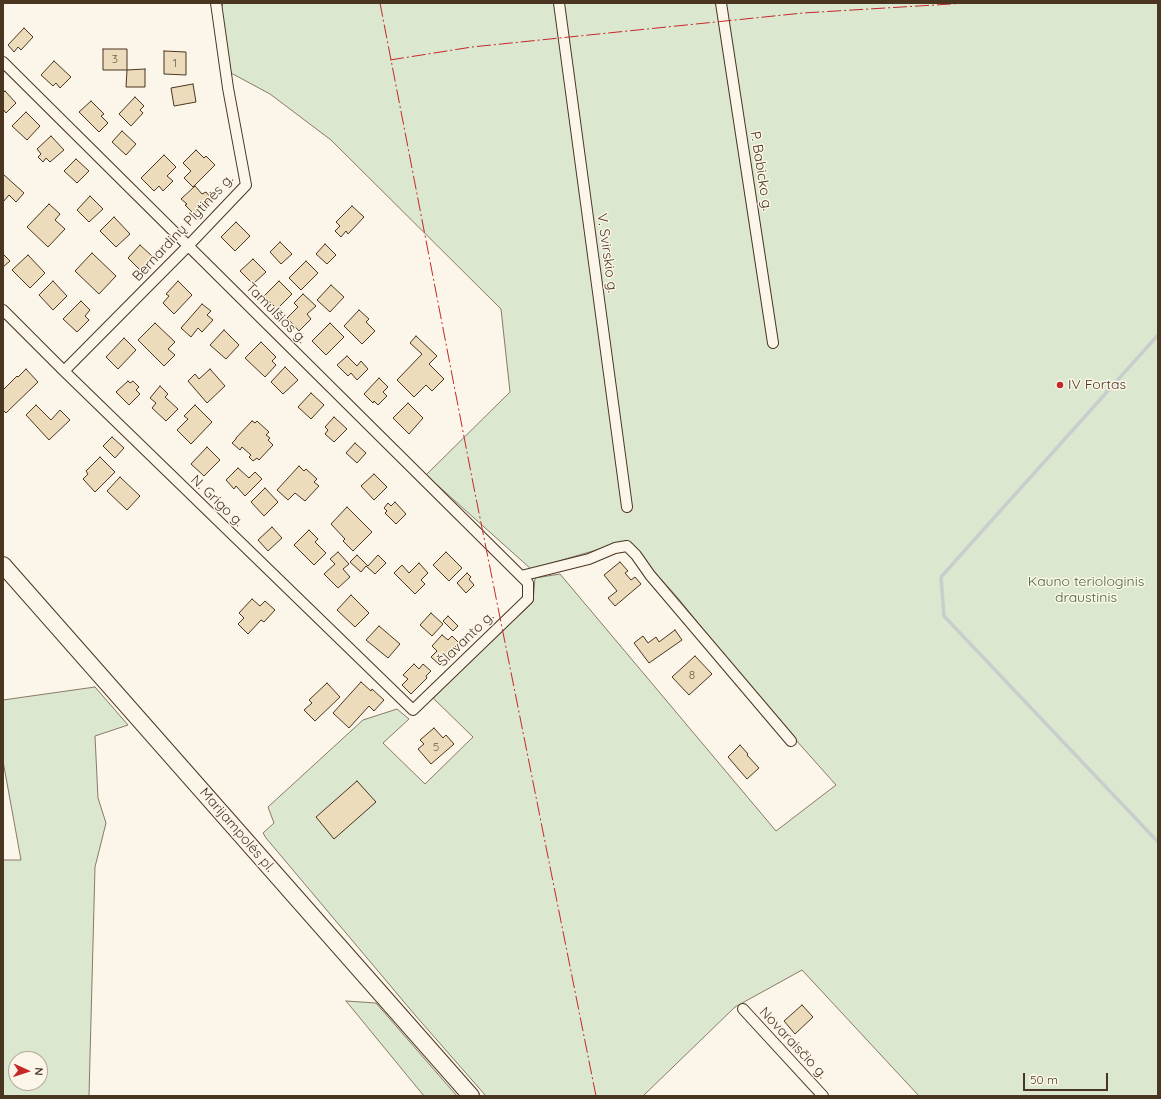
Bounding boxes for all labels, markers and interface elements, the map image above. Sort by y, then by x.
house number: 3 [112,52,118,66]
house number: 1 [173,56,177,70]
street label: P. Babicko g. [746,130,776,212]
street label: Bernardinų Plytinės g. [129,171,237,285]
street label: V. Svirskio g. [593,212,621,294]
street label: Tamulšios g. [242,279,310,347]
place label: IV Fortas [1068,377,1126,393]
marker: IV Fortas [1055,380,1065,390]
street label: N. Grigo g. [187,472,247,530]
park label: Kauno teriologinis draustinis [1028,574,1144,606]
street label: Šlavanto g. [434,608,498,670]
house number: 8 [689,668,695,682]
house number: 5 [433,740,439,754]
street label: Marijampolės pl. [196,784,278,876]
street label: Novaraisčio g. [756,1004,830,1082]
north arrow [8,1051,48,1091]
scale bar [1025,1065,1110,1091]
text: N [32,1067,46,1076]
text: 50 m [1030,1072,1058,1087]

